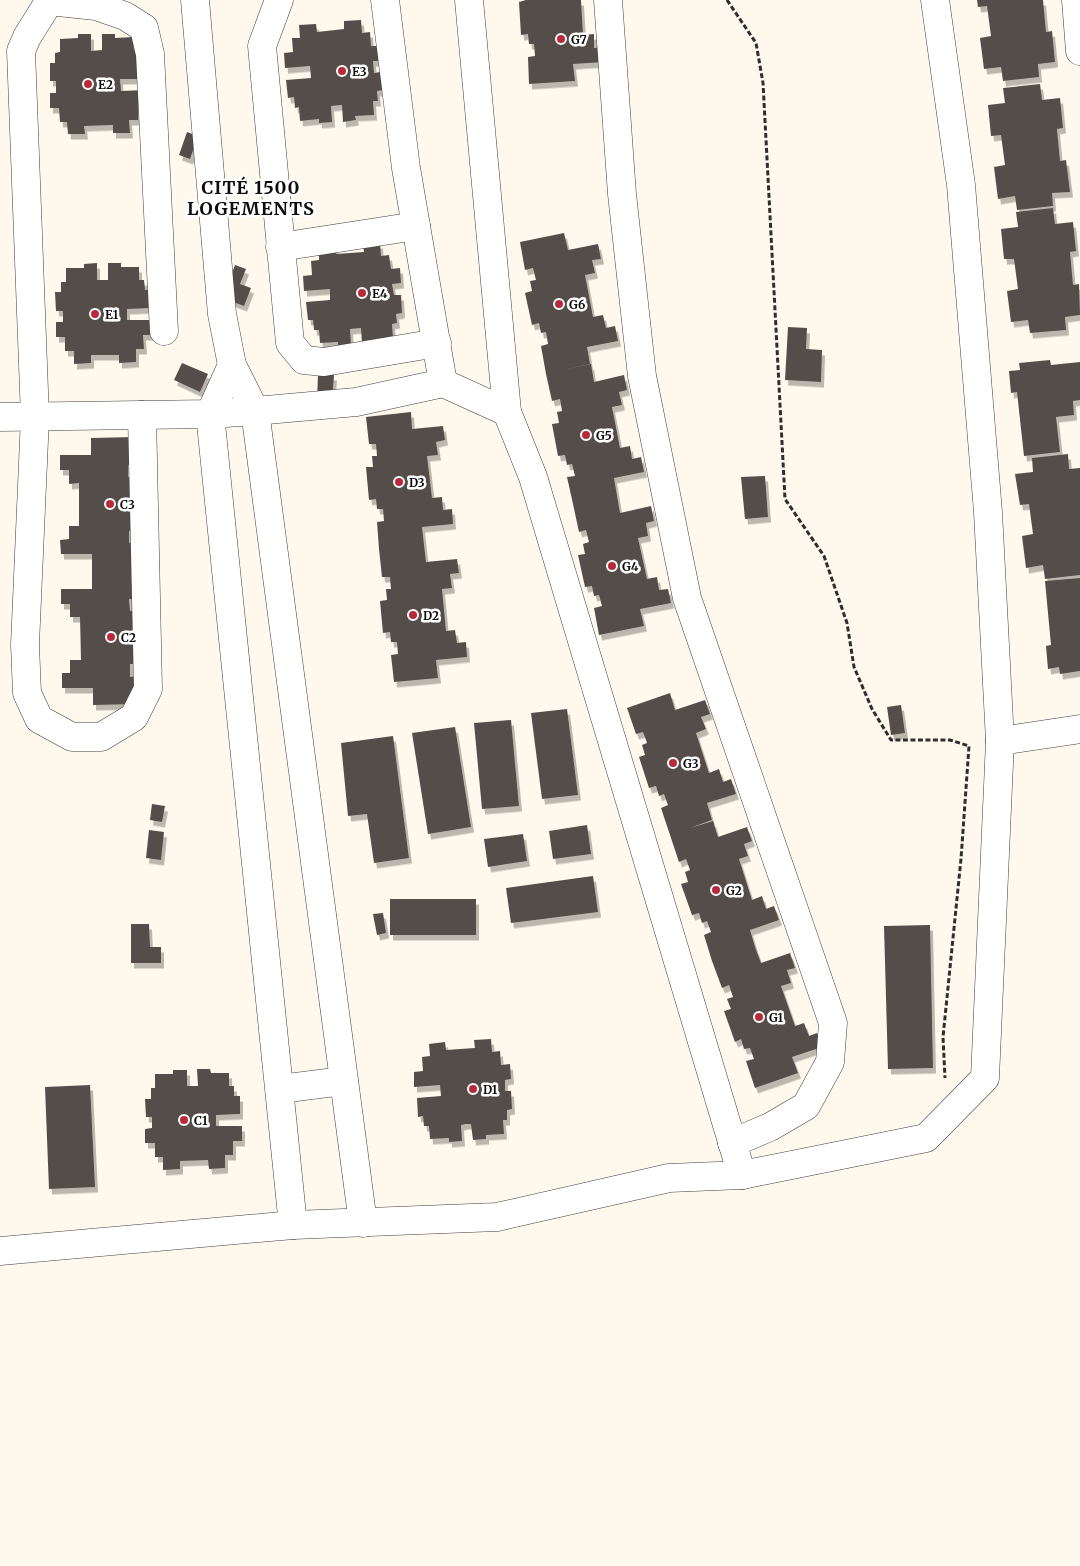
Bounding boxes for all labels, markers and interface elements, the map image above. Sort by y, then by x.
place label: G7 [571,32,587,47]
marker: G7 [555,33,567,45]
place label: E3 [352,64,367,79]
marker: E3 [336,65,348,77]
place label: E2 [98,77,113,92]
marker: E2 [82,78,94,90]
district label: CITÉ 1500 LOGEMENTS [187,176,315,220]
place label: E4 [372,286,388,301]
marker: E4 [356,287,368,299]
place label: G6 [569,297,585,312]
marker: G6 [553,298,565,310]
place label: E1 [105,307,119,322]
marker: E1 [89,308,101,320]
place label: G5 [596,428,612,443]
marker: G5 [580,429,592,441]
place label: D3 [409,475,425,490]
marker: D3 [393,476,405,488]
place label: C3 [120,497,135,512]
marker: C3 [104,498,116,510]
place label: G4 [622,559,639,574]
marker: G4 [606,560,618,572]
place label: D2 [423,608,439,623]
marker: D2 [407,609,419,621]
place label: C2 [121,630,136,645]
marker: C2 [105,631,117,643]
place label: G3 [683,756,699,771]
marker: G3 [667,757,679,769]
place label: G2 [726,883,742,898]
marker: G2 [710,884,722,896]
place label: G1 [769,1010,784,1025]
marker: G1 [753,1011,765,1023]
place label: D1 [483,1082,498,1097]
marker: D1 [467,1083,479,1095]
place label: C1 [194,1113,208,1128]
marker: C1 [178,1114,190,1126]

